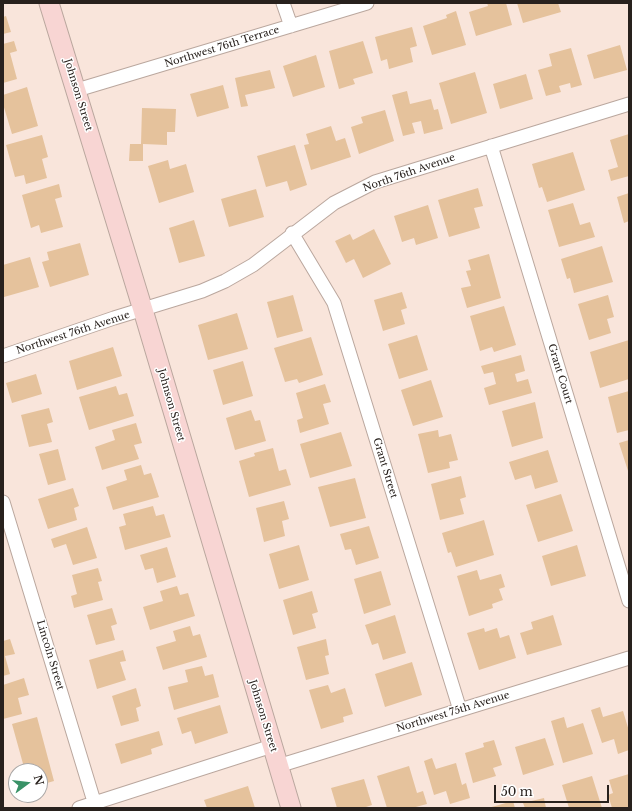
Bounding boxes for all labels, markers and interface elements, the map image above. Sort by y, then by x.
street label: Northwest 76th Terrace [163,24,281,70]
street label: Johnson Street [61,57,95,133]
street label: North 76th Avenue [361,152,457,194]
street label: Northwest 76th Avenue [15,309,131,357]
street label: Grant Court [545,342,575,406]
street label: Johnson Street [155,367,187,443]
street label: Grant Street [370,436,400,500]
street label: Lincoln Street [34,619,66,691]
street label: Johnson Street [246,678,280,754]
street label: Northwest 75th Avenue [395,689,511,735]
north arrow [8,763,48,803]
text: N [31,773,47,787]
scale bar [496,777,611,803]
text: 50 m [501,784,533,799]

